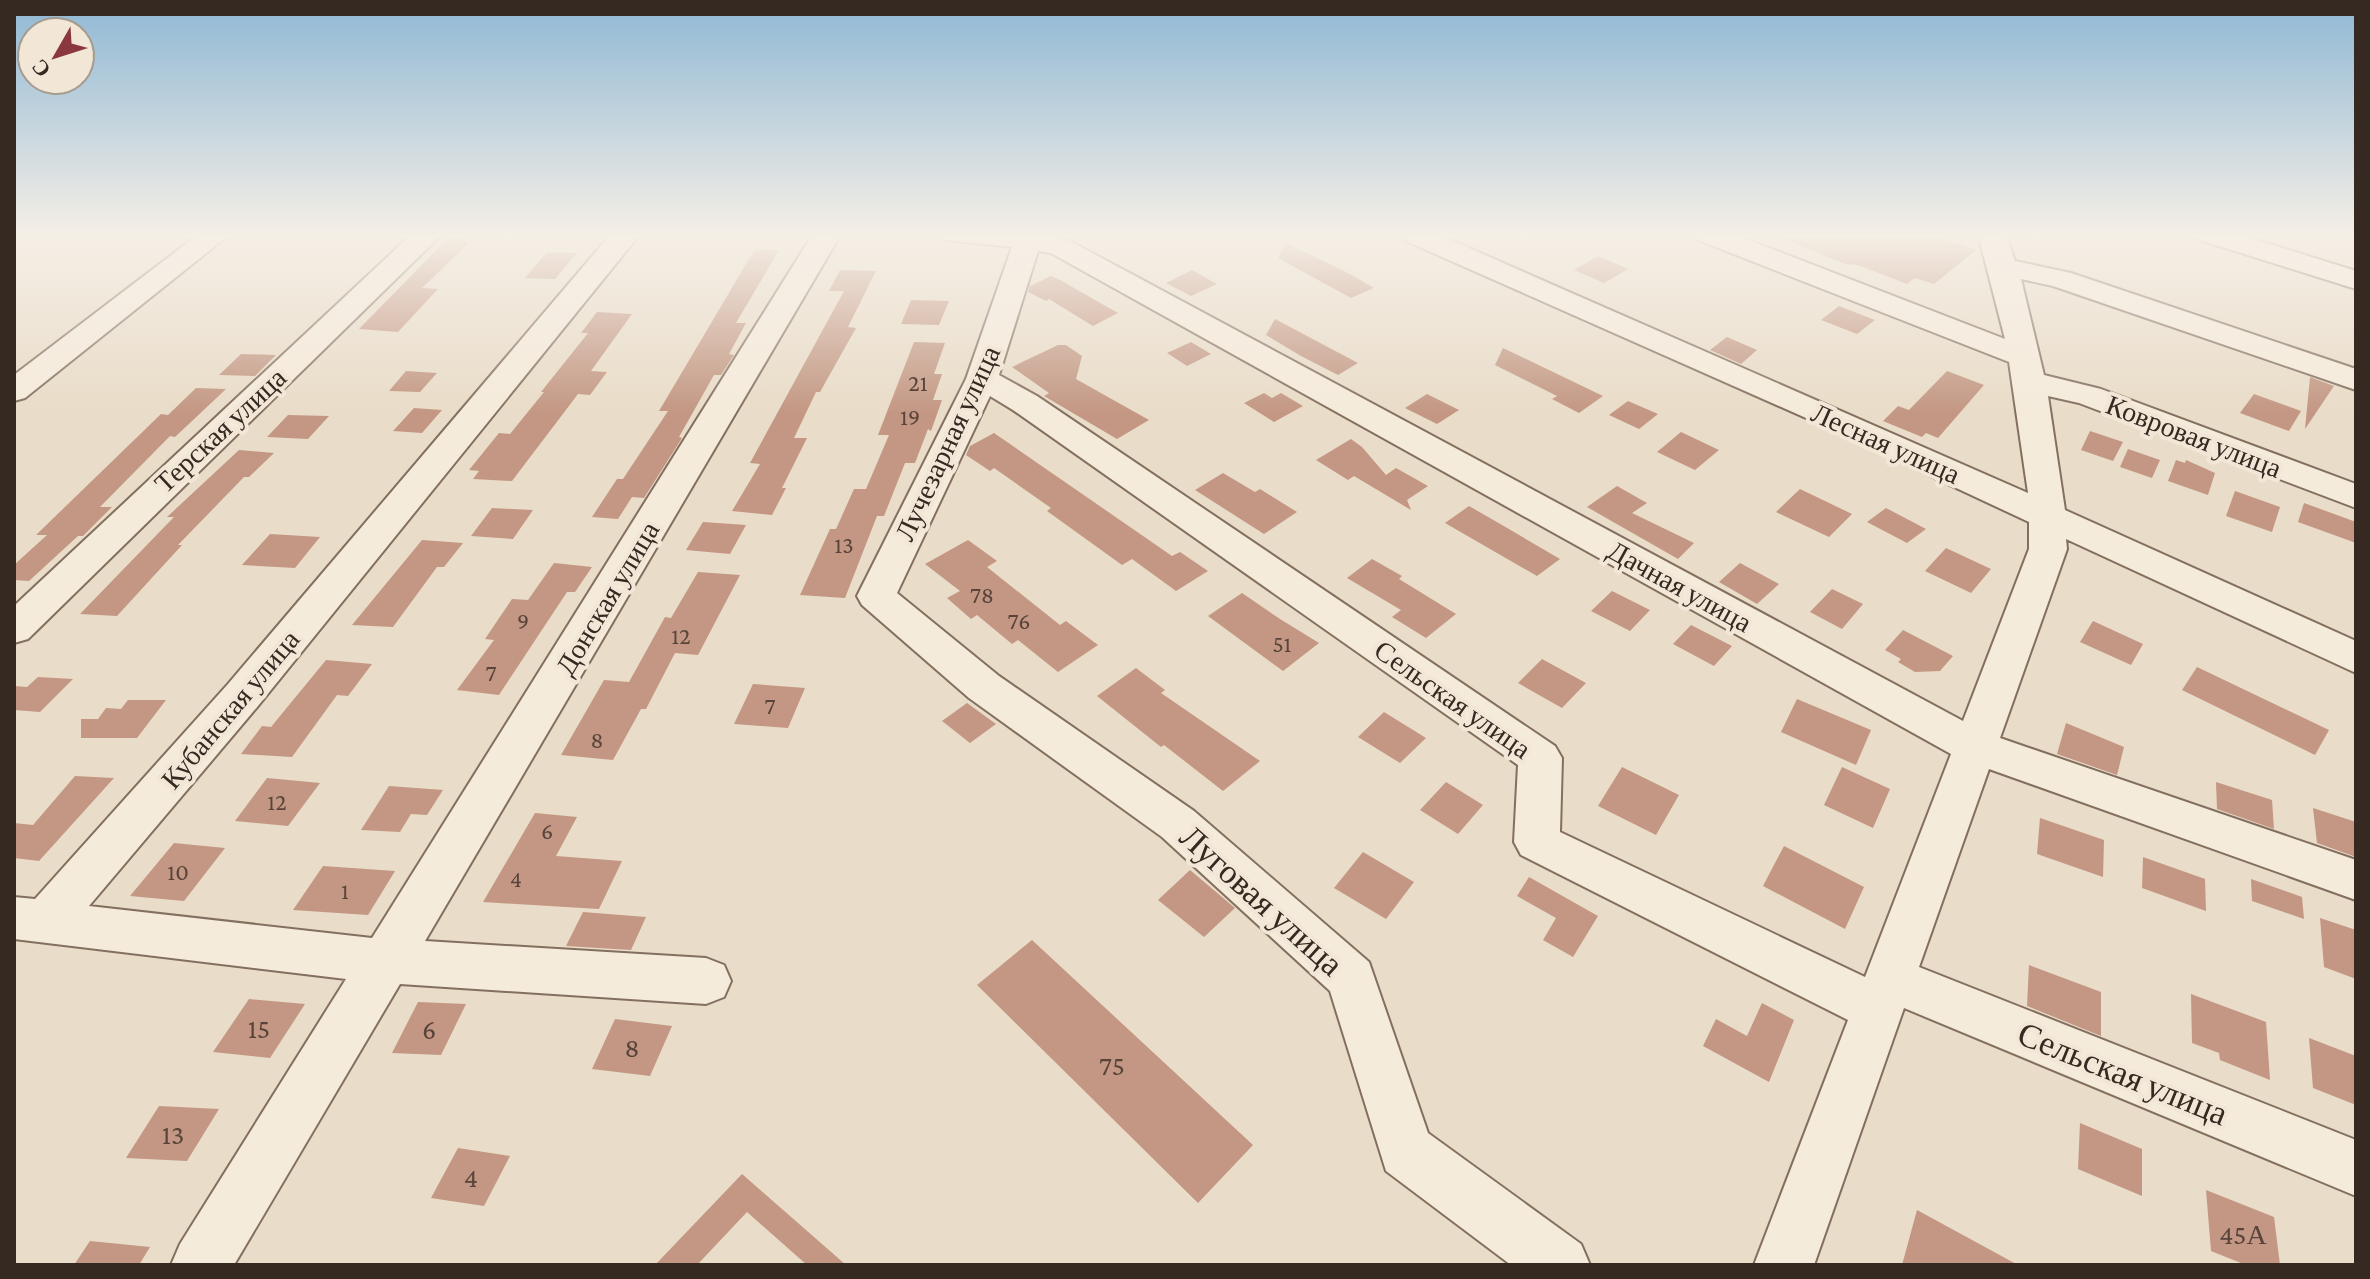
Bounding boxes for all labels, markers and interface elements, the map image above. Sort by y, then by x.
north arrow [16,16,96,96]
text: С [26,54,56,82]
street label: Лучезарная улица [889,340,1006,546]
street label: Терская улица [148,361,293,499]
house number: 21 [908,369,928,396]
street label: Ковровая улица [2102,389,2286,484]
street label: Лесная улица [1807,397,1965,490]
house number: 19 [900,403,920,430]
street label: Донская улица [549,515,666,681]
house number: 13 [834,531,854,558]
street label: Дачная улица [1603,534,1757,639]
house number: 78 [970,581,994,608]
house number: 9 [517,607,529,634]
house number: 76 [1007,607,1031,634]
house number: 12 [671,622,691,649]
street label: Кубанская улица [155,623,306,795]
house number: 51 [1272,630,1292,657]
street label: Сельская улица [1369,634,1537,765]
house number: 7 [485,659,497,686]
house number: 7 [764,692,776,719]
house number: 8 [591,726,603,753]
house number: 12 [267,788,287,815]
house number: 6 [541,817,553,844]
street label: Луговая улица [1173,818,1351,983]
house number: 10 [167,858,189,885]
house number: 4 [510,865,522,892]
house number: 1 [341,877,349,904]
house number: 15 [248,1013,270,1044]
house number: 6 [422,1014,436,1045]
street label: Сельская улица [2013,1015,2233,1132]
house number: 8 [624,1032,640,1063]
house number: 75 [1099,1050,1125,1081]
house number: 13 [162,1119,184,1150]
house number: 4 [464,1162,478,1193]
house number: 45А [2219,1219,2268,1250]

